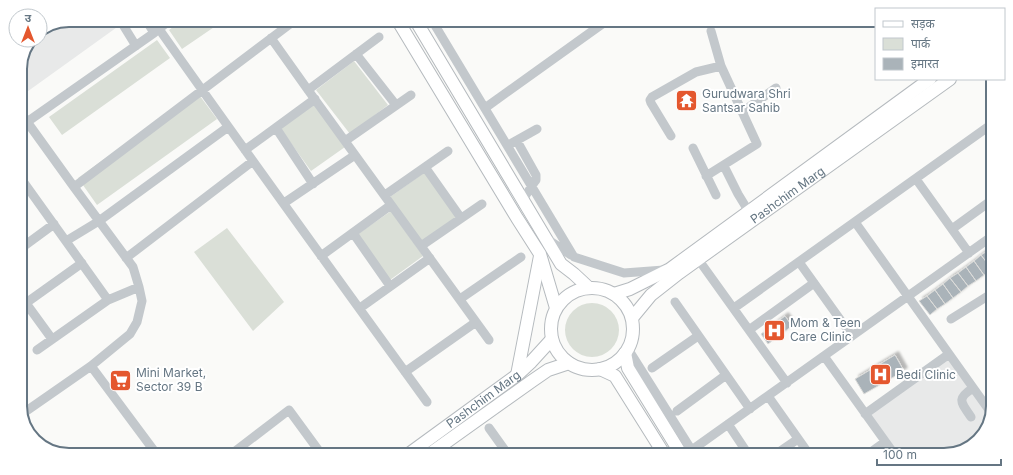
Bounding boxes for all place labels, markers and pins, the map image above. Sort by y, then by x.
place label: Gurudwara Shri Santsar Sahib [702,86,791,115]
temple icon: Gurudwara Shri Santsar Sahib [674,88,700,114]
place label: Mom & Teen Care Clinic [790,315,861,344]
hospital icon: Mom & Teen Care Clinic [762,317,788,343]
hospital icon: Bedi Clinic [868,362,894,388]
place label: Mini Market, Sector 39 B [136,365,206,394]
supermarket icon: Mini Market, Sector 39 B [108,367,134,393]
place label: Bedi Clinic [896,367,956,382]

